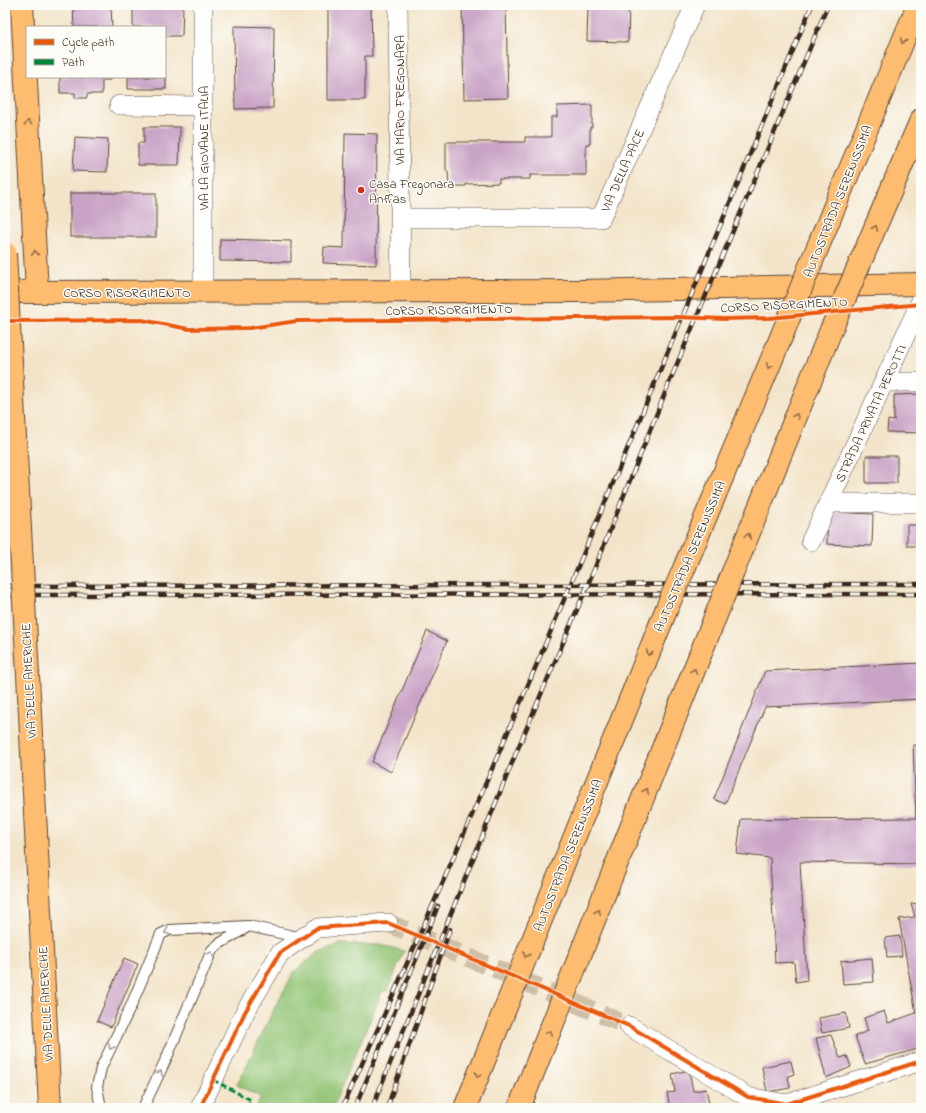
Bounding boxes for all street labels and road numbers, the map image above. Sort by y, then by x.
street label: VIA MARIO FREGONARA [391,35,410,166]
street label: VIA LA GIOVANE ITALIA [195,86,214,211]
street label: AUTOSTRADA SERENISSIMA [799,123,878,281]
street label: VIA DELLA PACE [596,126,650,216]
street label: CORSO RISORGIMENTO [63,284,191,303]
street label: CORSO RISORGIMENTO [720,293,848,318]
street label: CORSO RISORGIMENTO [385,300,513,321]
street label: STRADA PRIVATA PEROTTI [831,342,912,486]
street label: AUTOSTRADA SERENISSIMA [650,478,731,635]
street label: VIA DELLE AMERICHE [17,623,42,740]
street label: AUTOSTRADA SERENISSIMA [529,777,608,935]
street label: VIA DELLE AMERICHE [34,946,59,1063]

